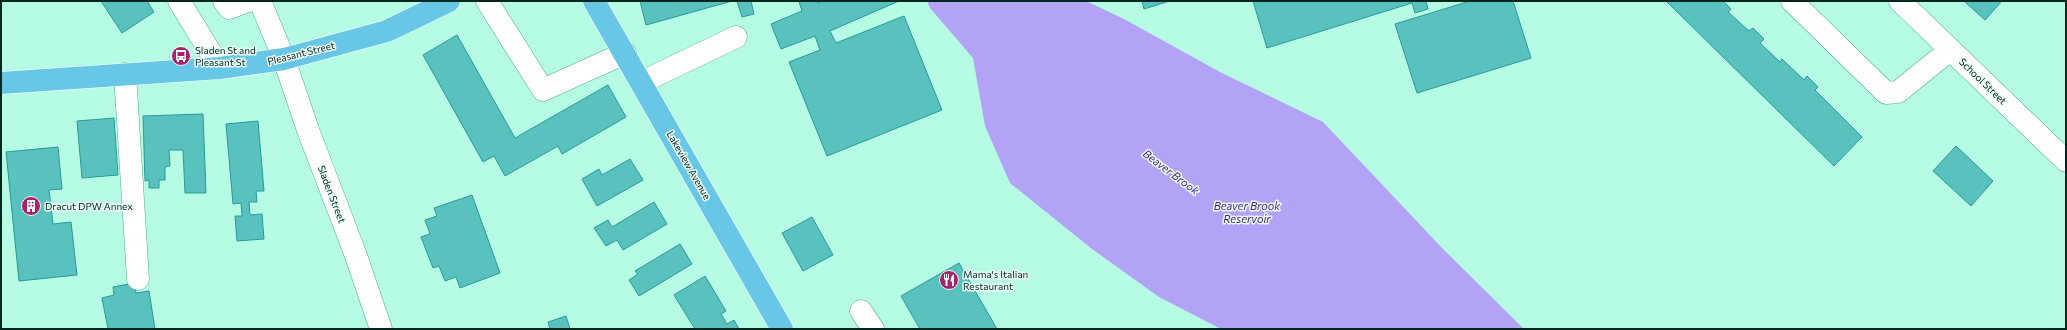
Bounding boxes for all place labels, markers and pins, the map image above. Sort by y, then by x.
place label: Sladen St and Pleasant St [195,44,256,68]
bus stop icon: Sladen St and Pleasant St [170,45,192,67]
building icon: Dracut DPW Annex [20,195,42,217]
place label: Dracut DPW Annex [45,200,133,212]
place label: Mama's Italian Restaurant [963,268,1028,292]
restaurant icon: Mama's Italian Restaurant [938,269,960,291]

